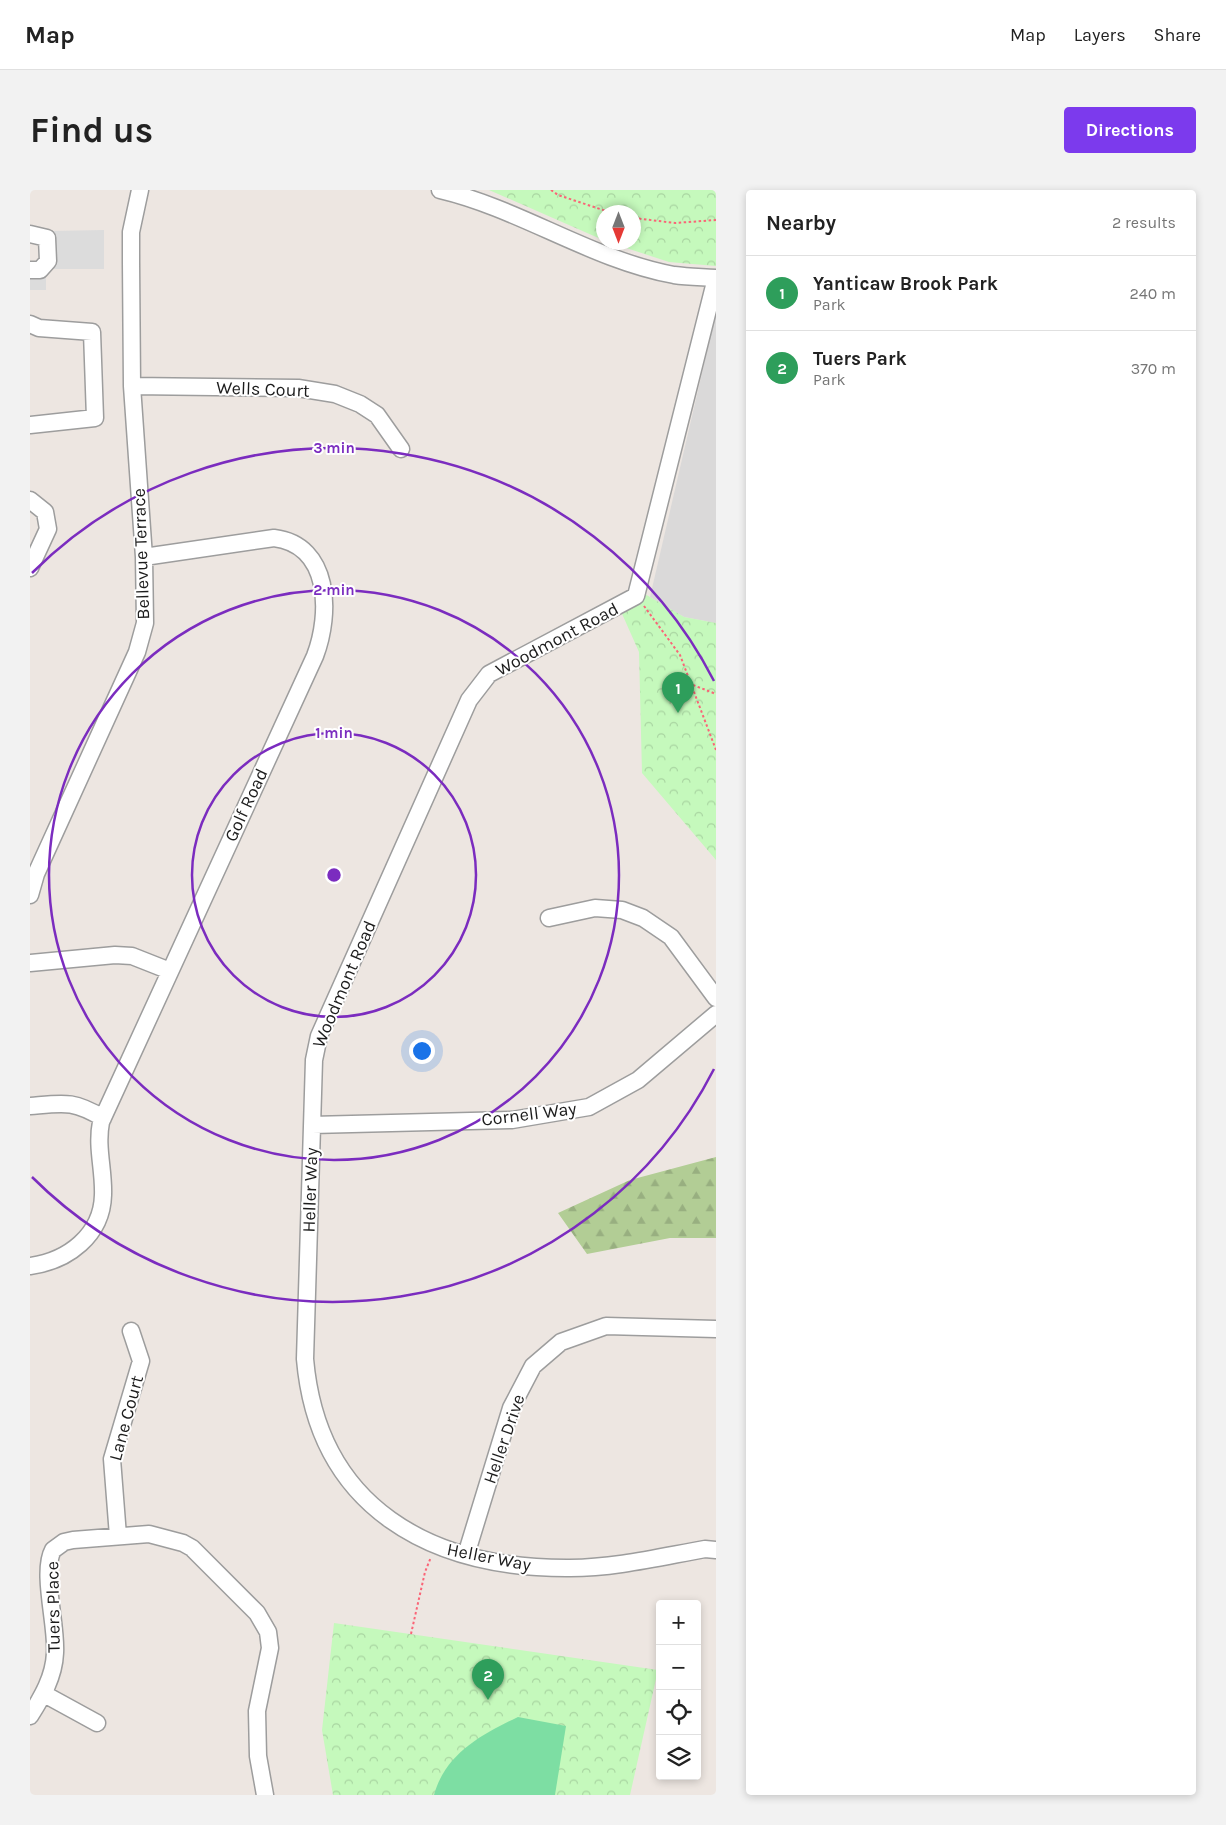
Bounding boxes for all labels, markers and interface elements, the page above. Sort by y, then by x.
text: Map [25,21,75,49]
text: Map [1010,24,1046,46]
text: Layers [1074,24,1126,46]
text: Share [1154,24,1201,46]
button: Directions [1064,107,1196,153]
text: Find us [30,110,153,151]
north arrow [596,205,641,250]
text: Nearby [766,211,836,235]
text: 2 results [1112,213,1176,232]
text: Yanticaw Brook Park [813,273,998,295]
text: 1 [779,284,785,303]
text: 240 m [1130,284,1176,303]
text: Park [813,295,845,314]
text: Tuers Park [813,348,907,370]
text: 2 [777,359,787,378]
text: 370 m [1131,359,1176,378]
text: Park [813,370,845,389]
street label: Wells Court [216,376,310,402]
text: 3 min [313,439,355,457]
street label: Bellevue Terrace [128,488,154,620]
text: 2 min [313,581,355,599]
street label: Woodmont Road [492,597,622,681]
pin: 1 [662,672,694,713]
text: 1 min [315,724,353,742]
street label: Golf Road [219,765,273,845]
centre of rings [325,866,343,884]
street label: Woodmont Road [307,917,381,1051]
your location [409,1038,435,1064]
street label: Cornell Way [480,1097,578,1131]
street label: Heller Way [298,1146,323,1233]
street label: Lane Court [104,1373,148,1463]
street label: Heller Drive [478,1391,530,1487]
street label: Heller Way [445,1538,534,1576]
street label: Tuers Place [41,1561,65,1653]
map controls [656,1600,701,1780]
button: + [656,1600,701,1645]
button: − [656,1645,701,1690]
pin: 2 [472,1659,504,1700]
button: locate [656,1690,701,1735]
button: layers [656,1735,701,1780]

